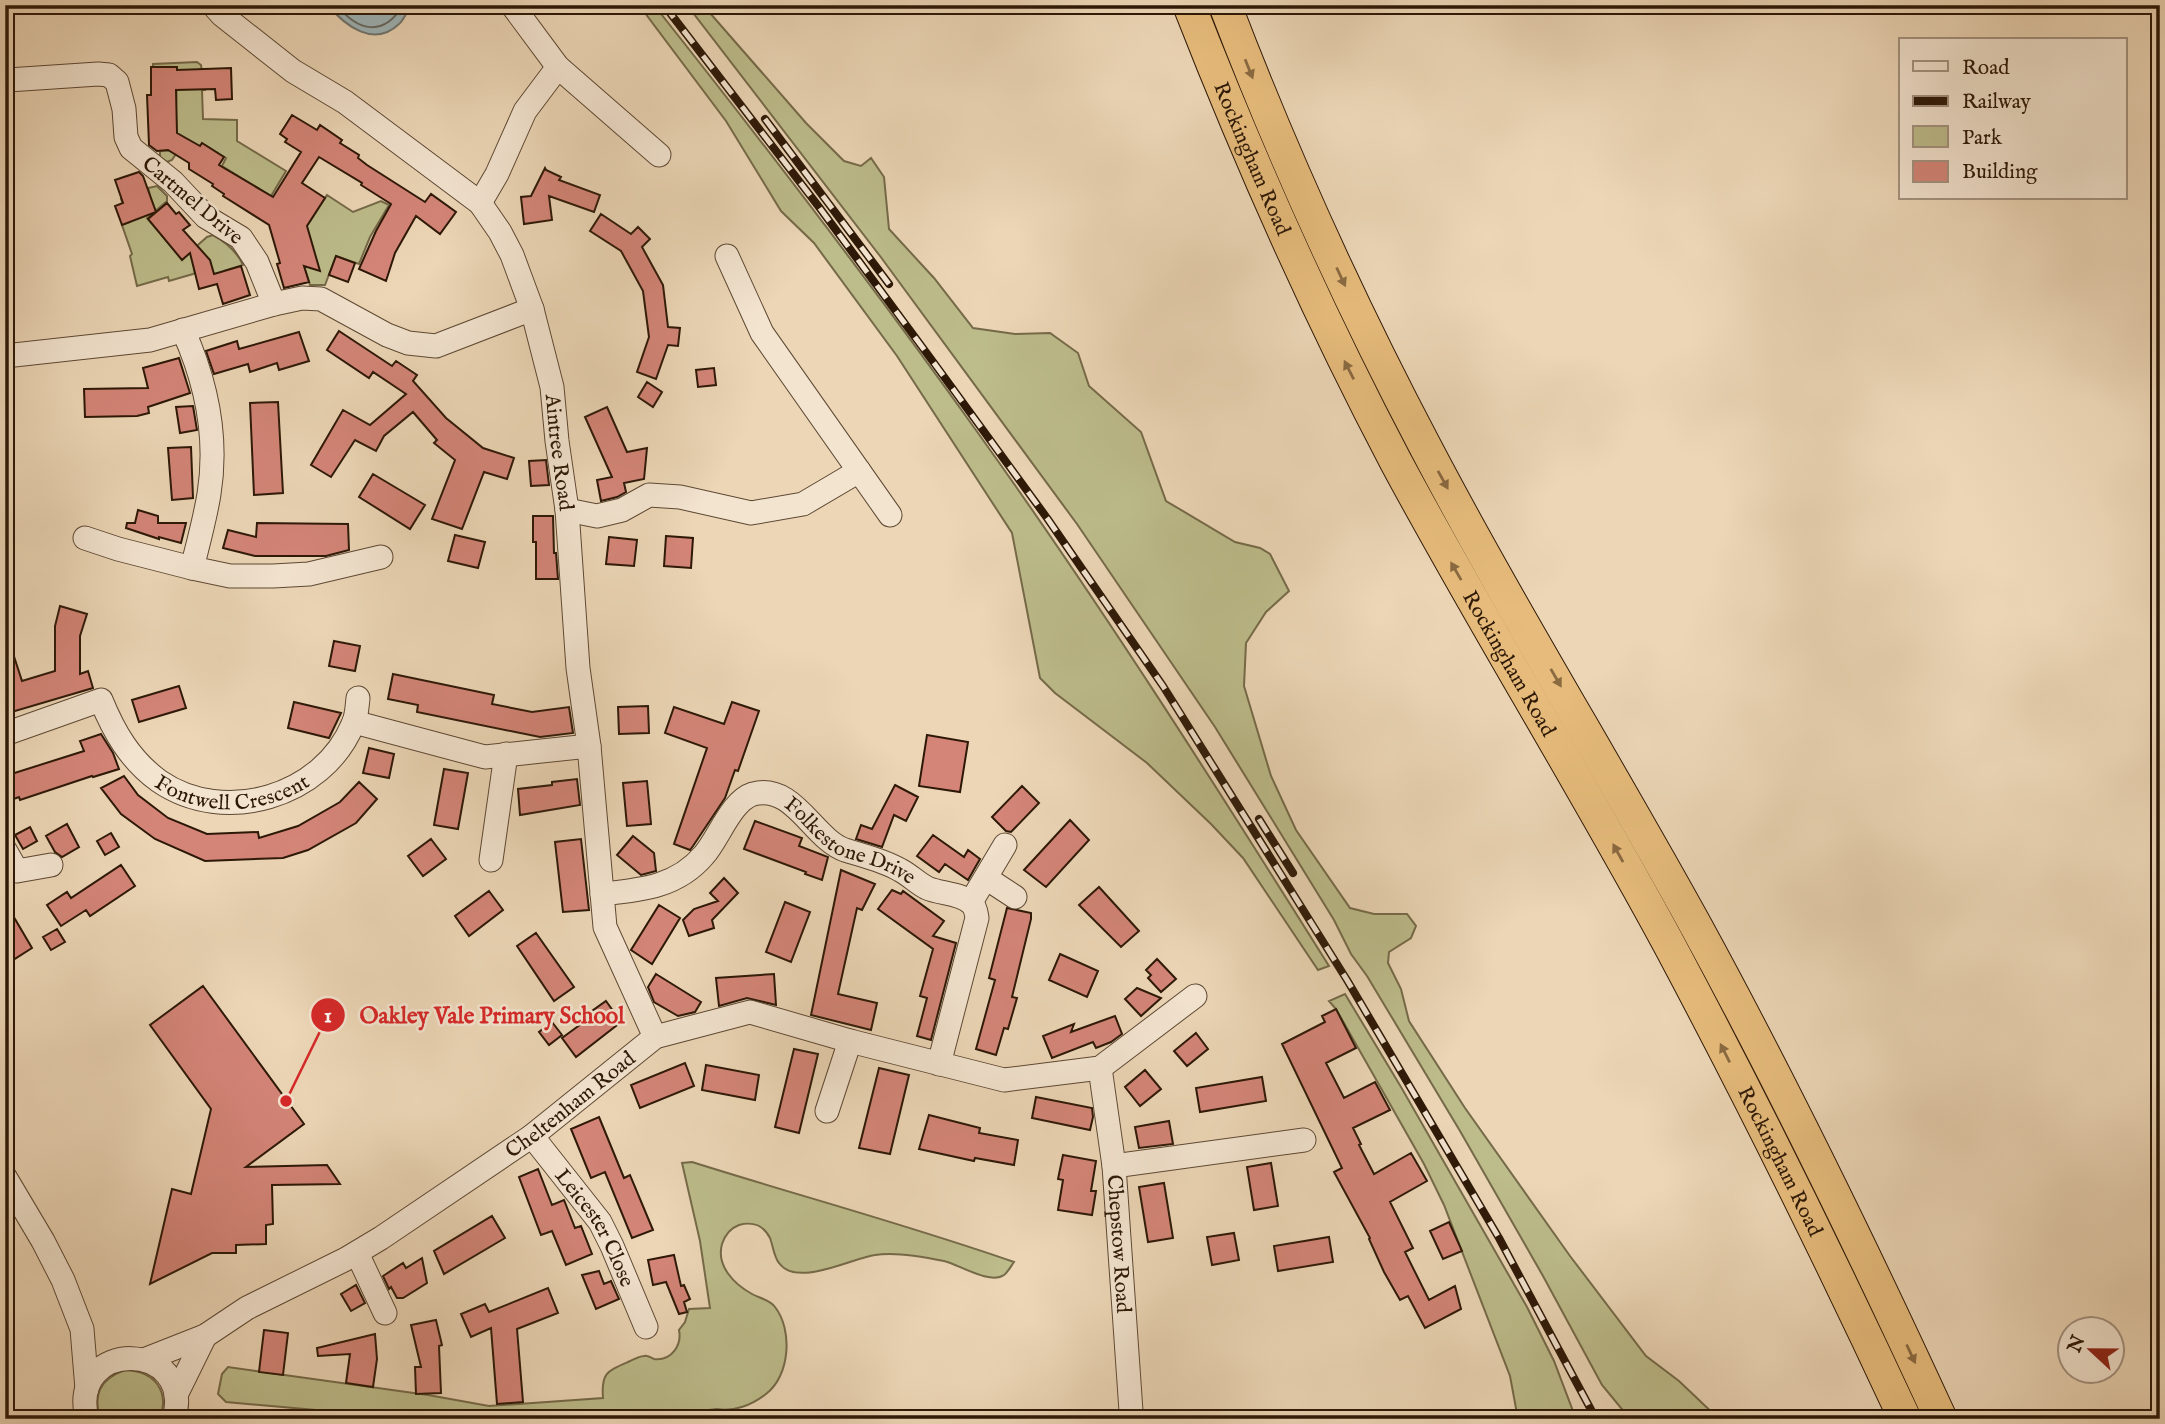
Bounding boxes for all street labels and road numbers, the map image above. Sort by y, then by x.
street label: Rockingham Road [1206,78,1296,241]
street label: Cartmel Drive [136,151,248,252]
street label: Aintree Road [538,392,579,513]
street label: Rockingham Road [1455,586,1561,743]
street label: Fontwell Crescent [153,760,311,786]
street label: Folkestone Drive [778,791,921,891]
street label: Cheltenham Road [501,1046,642,1165]
street label: Rockingham Road [1730,1082,1828,1242]
street label: Leicester Close [548,1164,640,1292]
street label: Chepstow Road [1100,1174,1136,1315]

